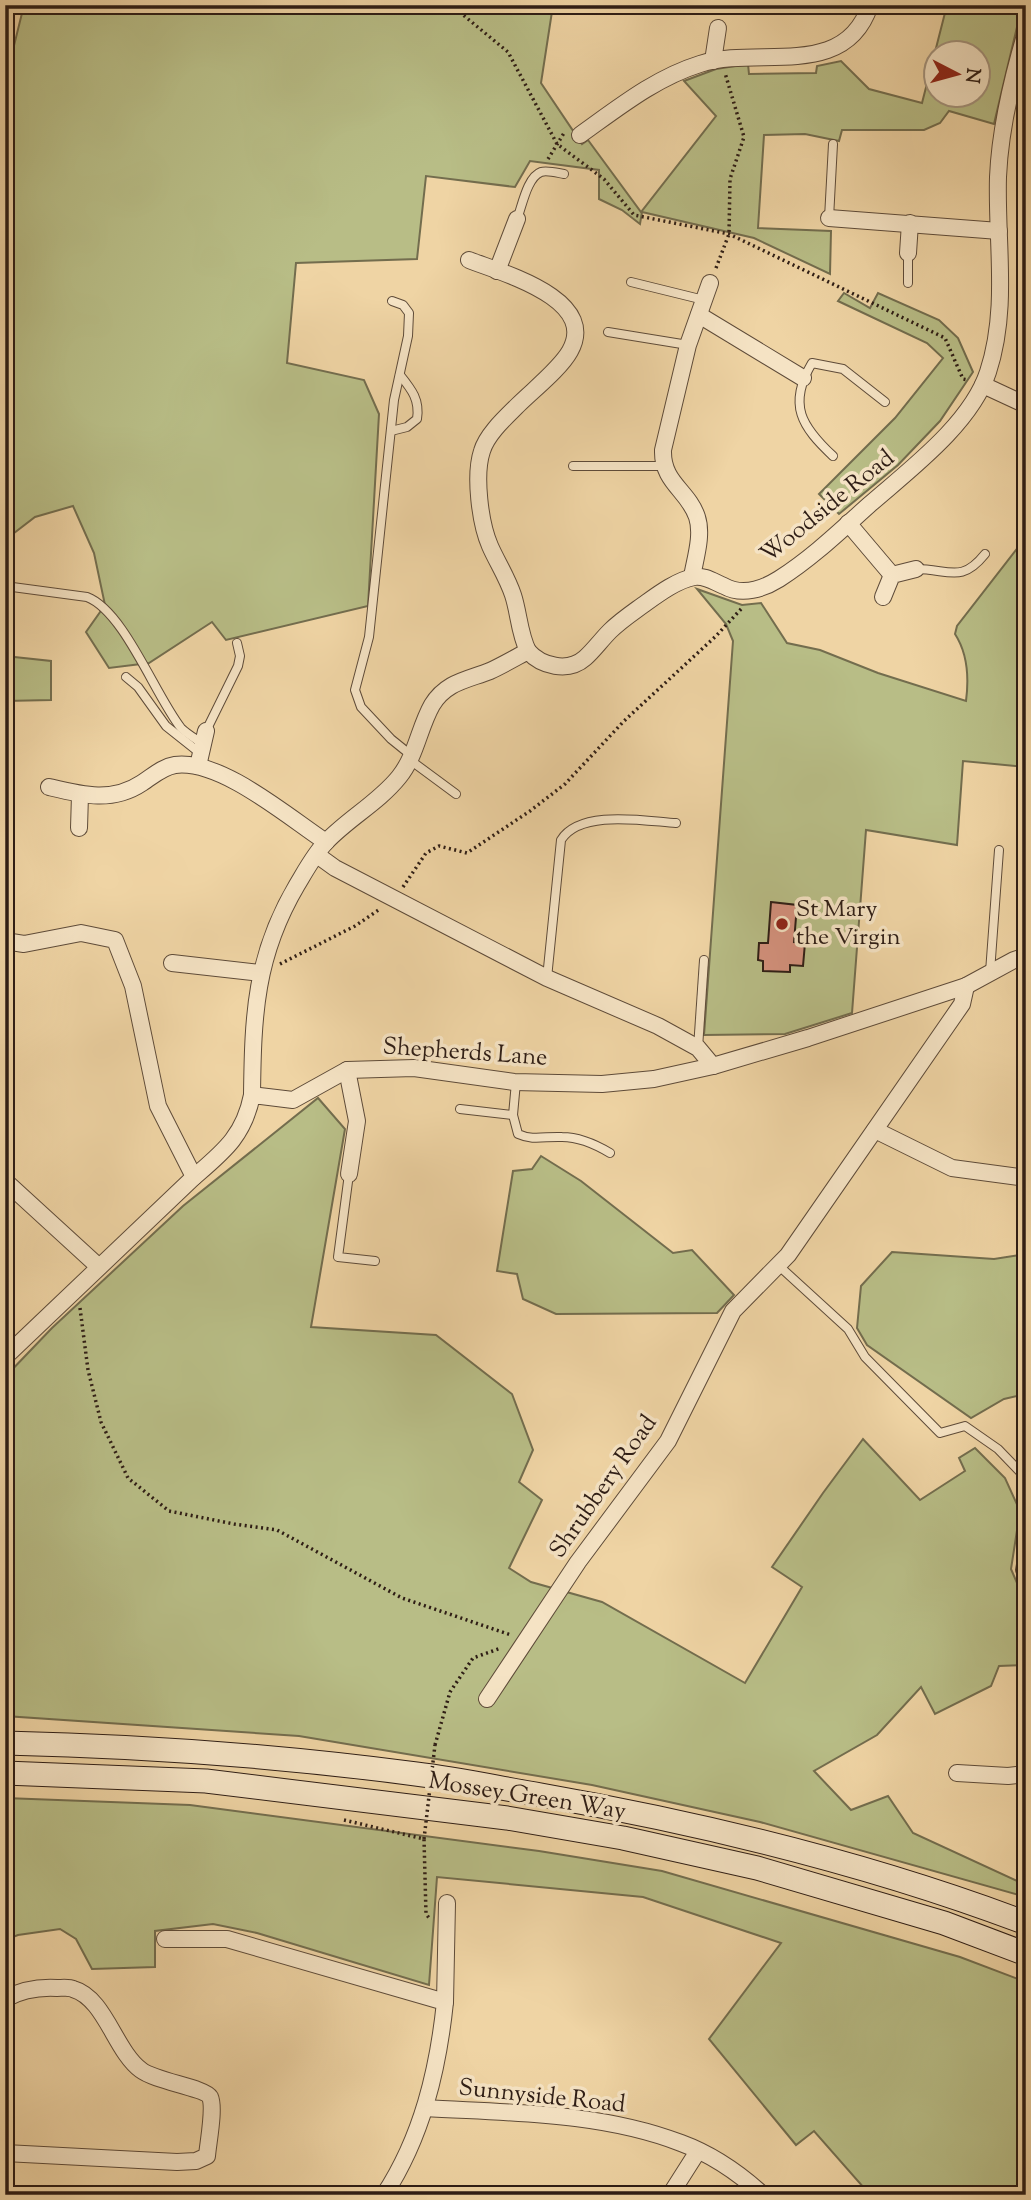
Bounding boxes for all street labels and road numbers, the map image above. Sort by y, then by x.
street label: Woodside Road [754,442,903,572]
street label: Shepherds Lane [381,1030,549,1076]
street label: Shrubbery Road [542,1408,666,1566]
street label: Mossey Green Way [426,1765,628,1829]
street label: Sunnyside Road [457,2071,627,2123]

